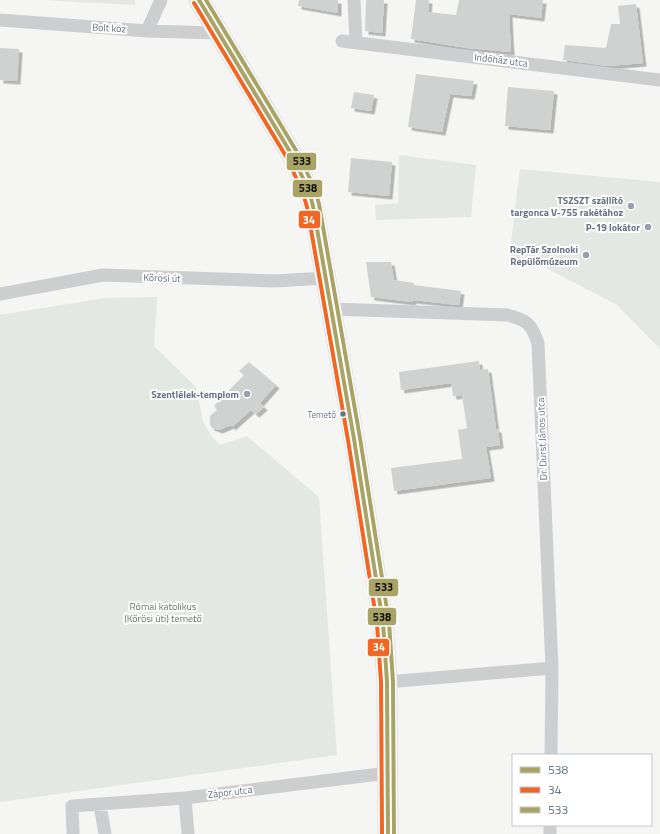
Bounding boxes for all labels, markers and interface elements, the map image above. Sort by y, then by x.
street label: Bolt köz [92,20,127,36]
street label: Indóház utca [473,49,529,71]
line badge: 533 [286,152,317,171]
text: 533 [293,153,311,169]
line badge: 538 [292,179,323,198]
text: 538 [299,180,317,196]
place label: TSZSZT szállító targonca V-755 rakétához [511,193,623,220]
marker: TSZSZT szállító targonca V-755 rakétához [626,201,636,211]
line badge: 34 [298,210,321,229]
text: 34 [303,212,315,228]
place label: P-19 lokátor [586,220,640,235]
marker: P-19 lokátor [643,222,653,232]
place label: RepTár Szolnoki Repülőmúzeum [510,242,578,269]
marker: RepTár Szolnoki Repülőmúzeum [581,250,591,260]
street label: Kőrösi út [143,270,181,286]
place label: Szentlélek-templom [151,387,239,402]
marker: Szentlélek-templom [242,389,252,399]
street label: Dr. Durst János utca [533,397,551,481]
place label: Temető [308,408,336,421]
marker: Temető [338,409,348,419]
line badge: 533 [368,578,399,597]
text: 533 [375,579,393,595]
park label: Római katolikus (Kőrösi úti) temető [124,599,202,626]
line badge: 538 [367,607,397,626]
text: 538 [373,609,391,625]
line badge: 34 [367,638,390,657]
text: 34 [373,639,385,655]
legend [512,754,652,826]
text: 538 [548,760,568,779]
text: 34 [548,780,562,799]
street label: Zápor utca [207,782,253,802]
text: 533 [548,800,568,819]

